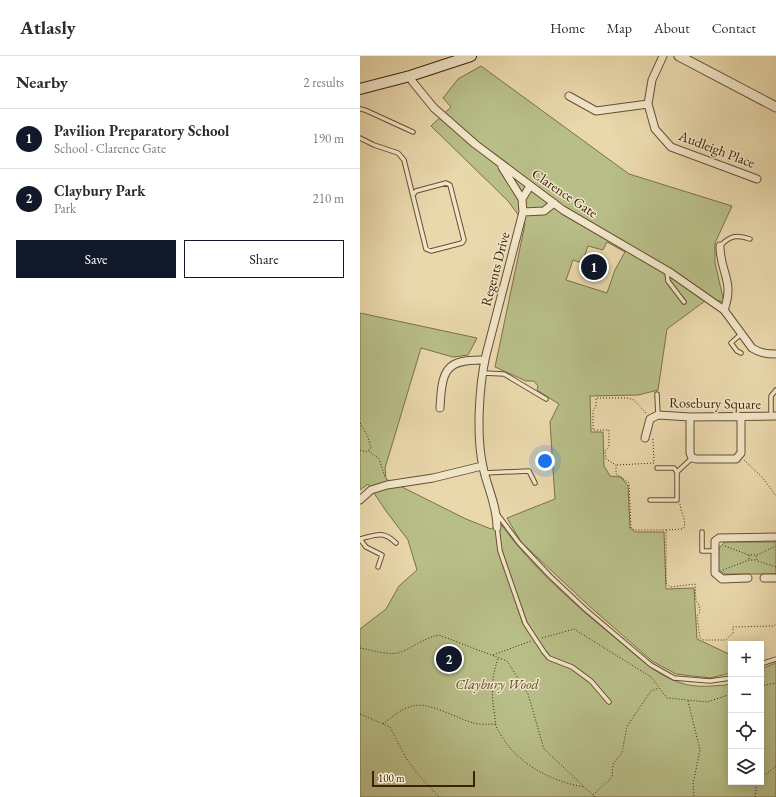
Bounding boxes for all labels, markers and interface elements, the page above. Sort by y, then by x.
text: Atlasly [20,15,76,40]
text: Home [550,19,585,37]
text: Map [607,19,632,37]
text: About [654,19,690,37]
text: Contact [712,19,756,37]
text: Nearby [16,71,68,93]
text: 2 results [303,74,344,91]
text: Pavilion Preparatory School [54,121,229,140]
street label: Audleigh Place [675,126,758,172]
text: 1 [26,130,32,147]
text: 190 m [313,130,344,147]
text: School · Clarence Gate [54,140,166,157]
street label: Clarence Gate [529,164,602,222]
text: Claybury Park [54,181,145,200]
text: 2 [26,190,32,207]
text: 210 m [313,190,344,207]
text: Park [54,200,76,217]
street label: Regents Drive [476,229,514,308]
button: Save [16,240,176,278]
button: Share [184,240,344,278]
pin: 1 [581,252,607,282]
street label: Rosebury Square [669,393,762,413]
your location [535,451,555,471]
map controls [728,641,764,785]
button: + [728,641,764,677]
pin: 2 [436,644,462,674]
park label: Claybury Wood [455,675,539,693]
button: − [728,677,764,713]
button: locate [728,713,764,749]
button: layers [728,749,764,785]
scale bar [372,769,475,788]
text: 100 m [378,771,405,785]

